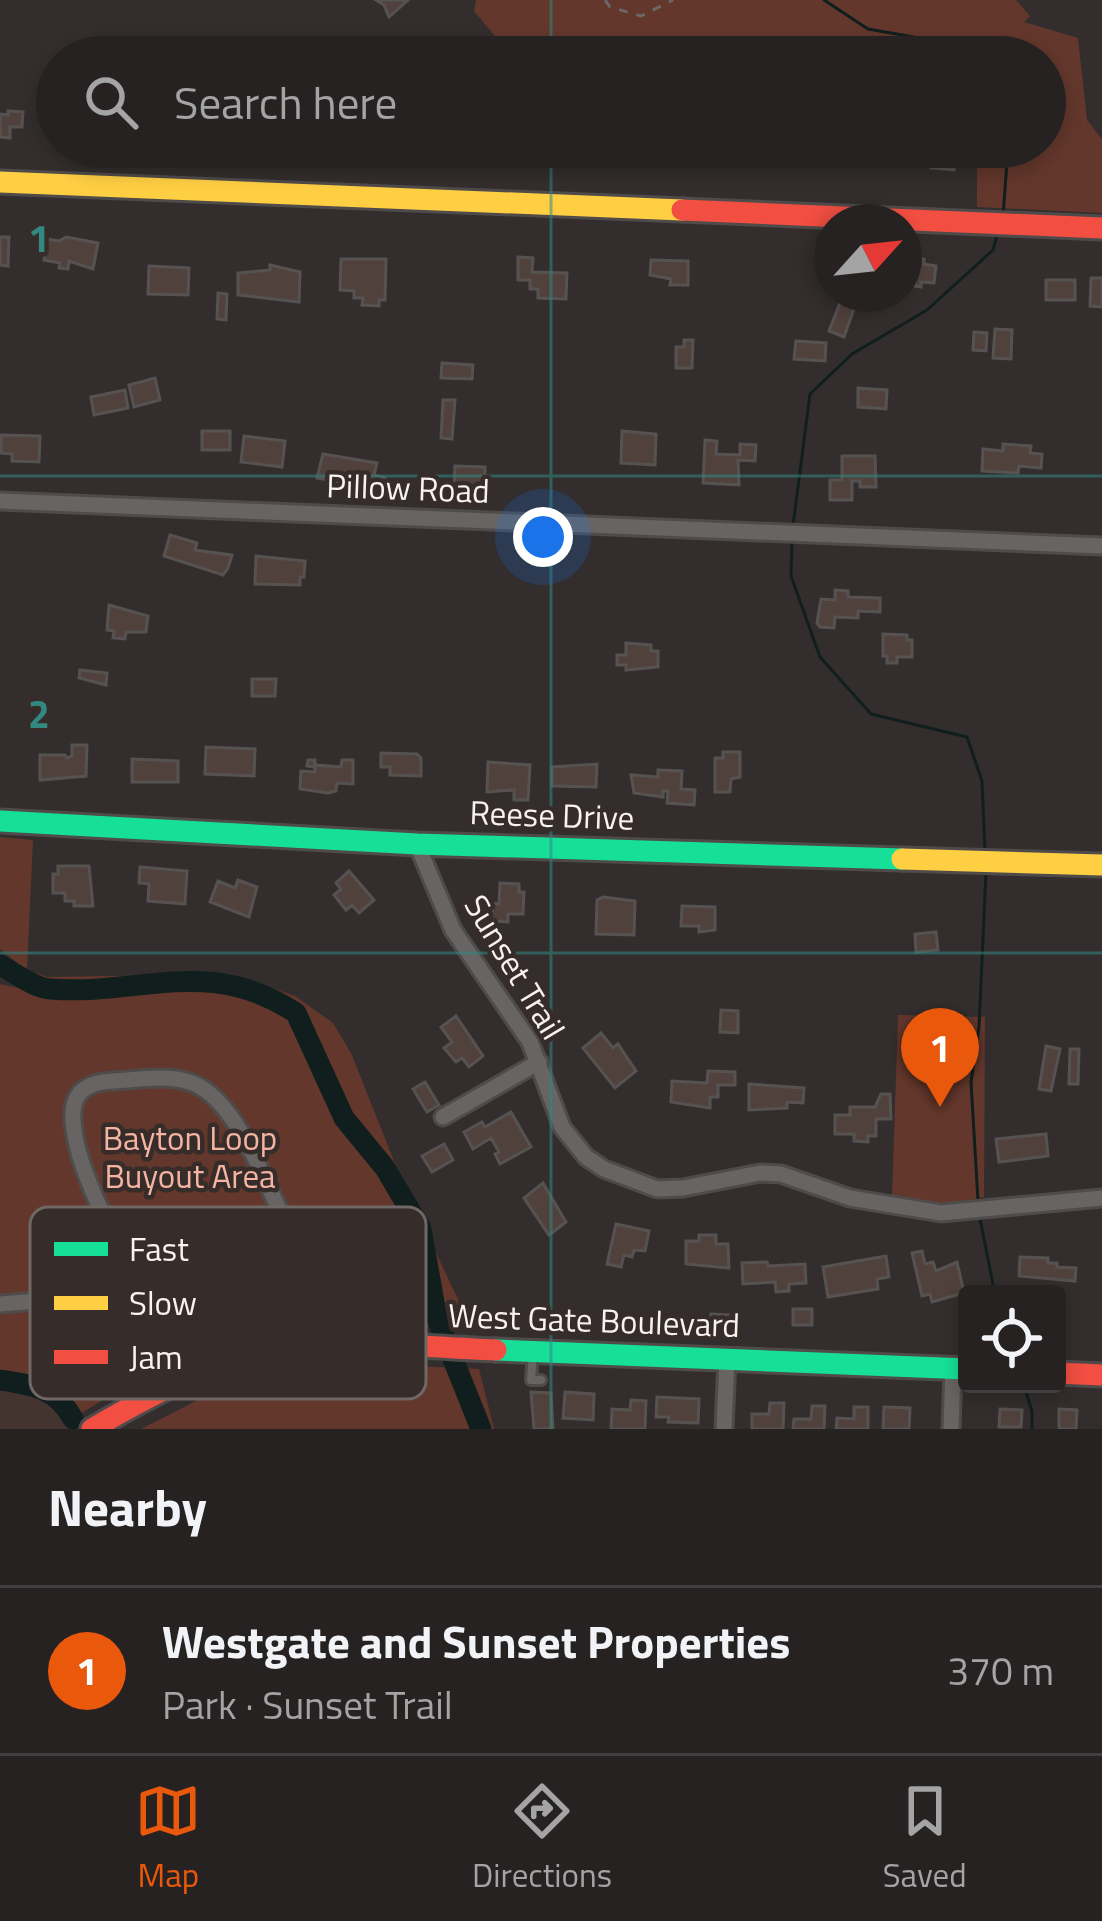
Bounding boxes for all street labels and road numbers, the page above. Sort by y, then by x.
street label: Pillow Road [326,460,490,516]
street label: Reese Drive [469,787,635,843]
street label: Sunset Trail [452,885,578,1049]
street label: West Gate Boulevard [447,1290,741,1350]

